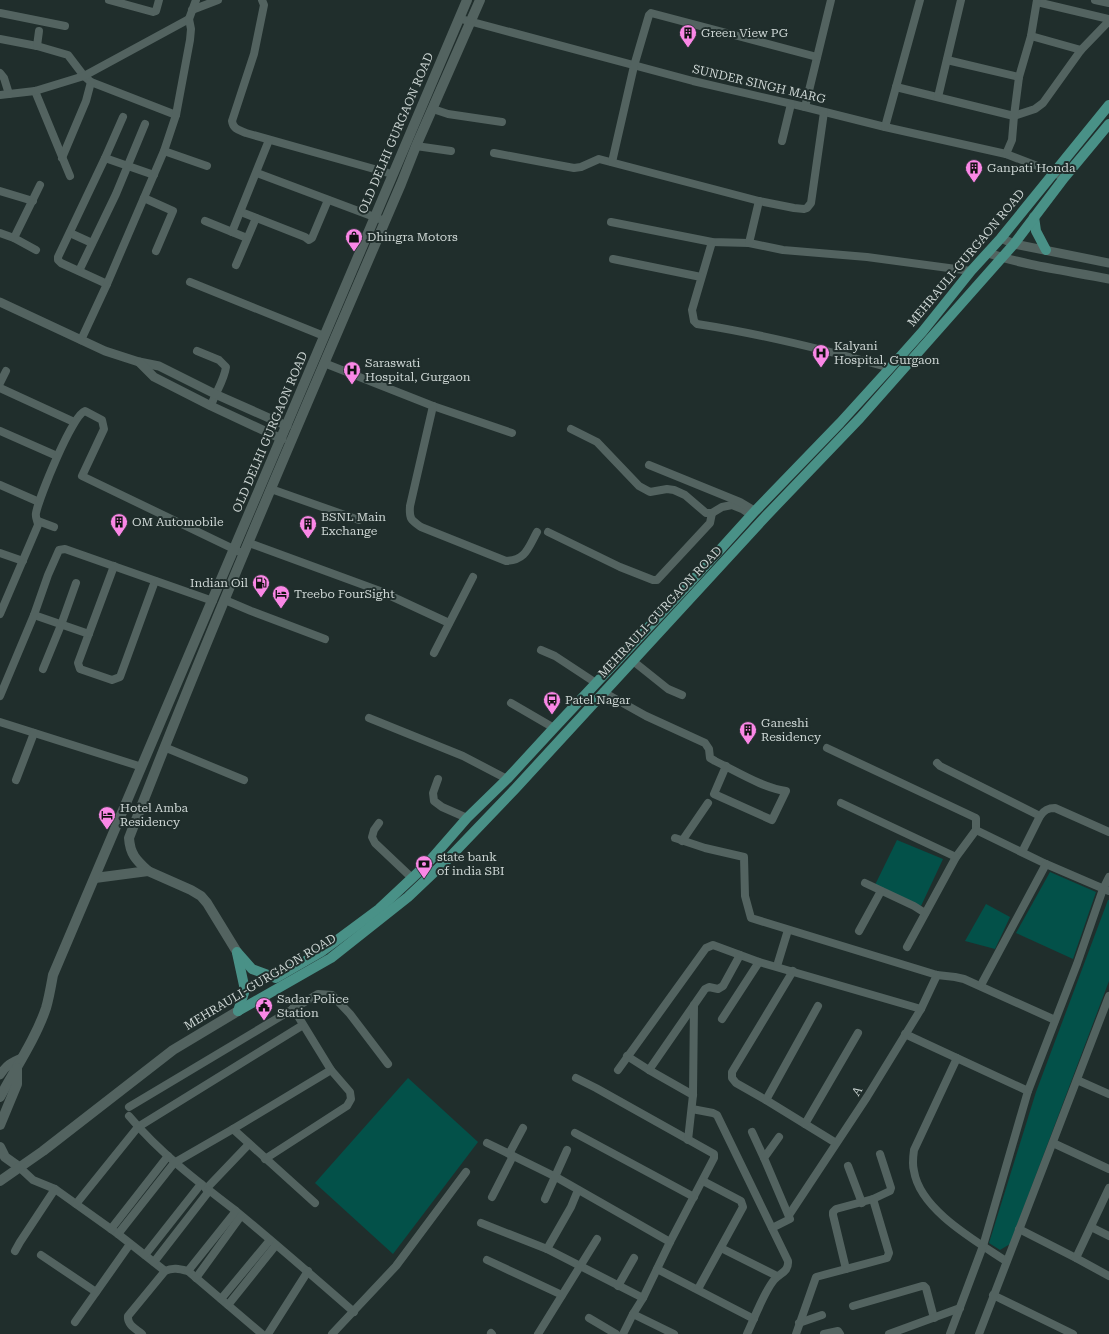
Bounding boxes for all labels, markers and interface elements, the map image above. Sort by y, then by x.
building icon: Green View PG [678,23,698,48]
place label: Green View PG [701,26,789,40]
street label: OLD DELHI GURGAON ROAD [356,50,436,216]
street label: SUNDER SINGH MARG [691,62,828,106]
building icon: Ganpati Honda [964,158,984,183]
place label: Ganpati Honda [987,161,1076,175]
street label: MEHRAULI-GURGAON ROAD [905,187,1027,329]
shop icon: Dhingra Motors [344,227,364,252]
place label: Dhingra Motors [367,230,458,244]
place label: Kalyani Hospital, Gurgaon [834,339,940,367]
hospital icon: Kalyani Hospital, Gurgaon [811,343,831,368]
street label: OLD DELHI GURGAON ROAD [230,349,310,515]
place label: Saraswati Hospital, Gurgaon [365,356,471,384]
hospital icon: Saraswati Hospital, Gurgaon [342,360,362,385]
place label: BSNL Main Exchange [321,510,386,538]
building icon: OM Automobile [109,512,129,537]
building icon: BSNL Main Exchange [298,514,318,539]
place label: OM Automobile [132,515,224,529]
street label: MEHRAULI-GURGAON ROAD [595,543,725,681]
fuel station icon: Indian Oil [251,573,271,598]
place label: Indian Oil [190,576,248,590]
hotel icon: Treebo FourSight [271,584,291,609]
place label: Treebo FourSight [294,587,395,601]
bus stop icon: Patel Nagar [542,690,562,715]
place label: Patel Nagar [565,693,630,707]
place label: Ganeshi Residency [761,716,822,744]
building icon: Ganeshi Residency [738,720,758,745]
place label: Hotel Amba Residency [120,801,189,829]
hotel icon: Hotel Amba Residency [97,805,117,830]
place label: state bank of india SBI [437,850,505,878]
bank icon: state bank of india SBI [414,854,434,879]
street label: MEHRAULI-GURGAON ROAD [182,931,338,1033]
place label: Sadar Police Station [277,992,349,1020]
public building icon: Sadar Police Station [254,996,274,1021]
street label: A [849,1083,865,1098]

